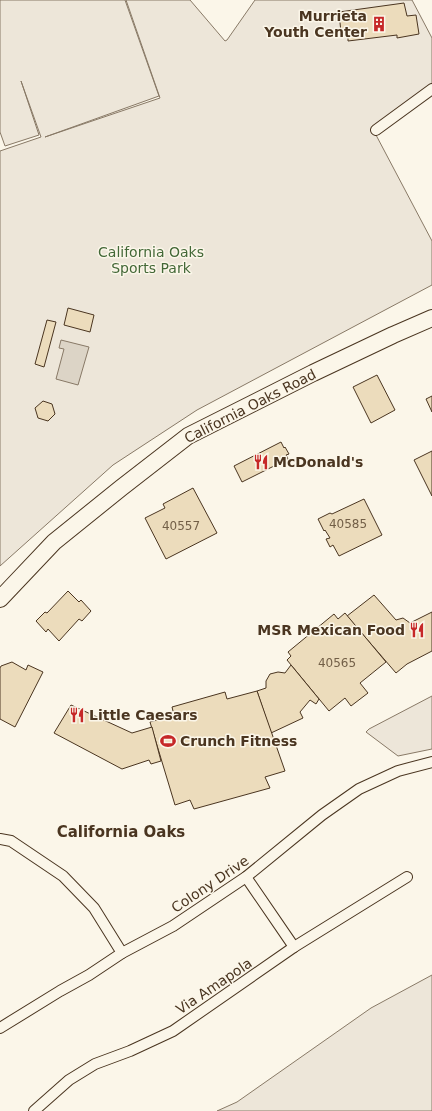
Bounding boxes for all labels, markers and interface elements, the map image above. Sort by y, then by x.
place label: Murrieta Youth Center [263,8,367,40]
building icon: Murrieta Youth Center [370,15,388,33]
park label: California Oaks Sports Park [98,244,204,276]
street label: California Oaks Road [182,366,318,446]
restaurant icon: McDonald's [252,453,270,471]
place label: McDonald's [273,454,363,470]
house number: 40585 [329,517,367,531]
house number: 40557 [162,519,200,533]
restaurant icon: MSR Mexican Food [408,621,426,639]
place label: MSR Mexican Food [257,622,405,638]
house number: 40565 [318,656,356,670]
restaurant icon: Little Caesars [68,706,86,724]
place label: Little Caesars [89,707,198,723]
sports icon: Crunch Fitness [159,732,177,750]
place label: Crunch Fitness [180,733,297,749]
district label: California Oaks [57,823,185,841]
street label: Colony Drive [168,852,252,916]
street label: Via Amapola [173,955,255,1017]

